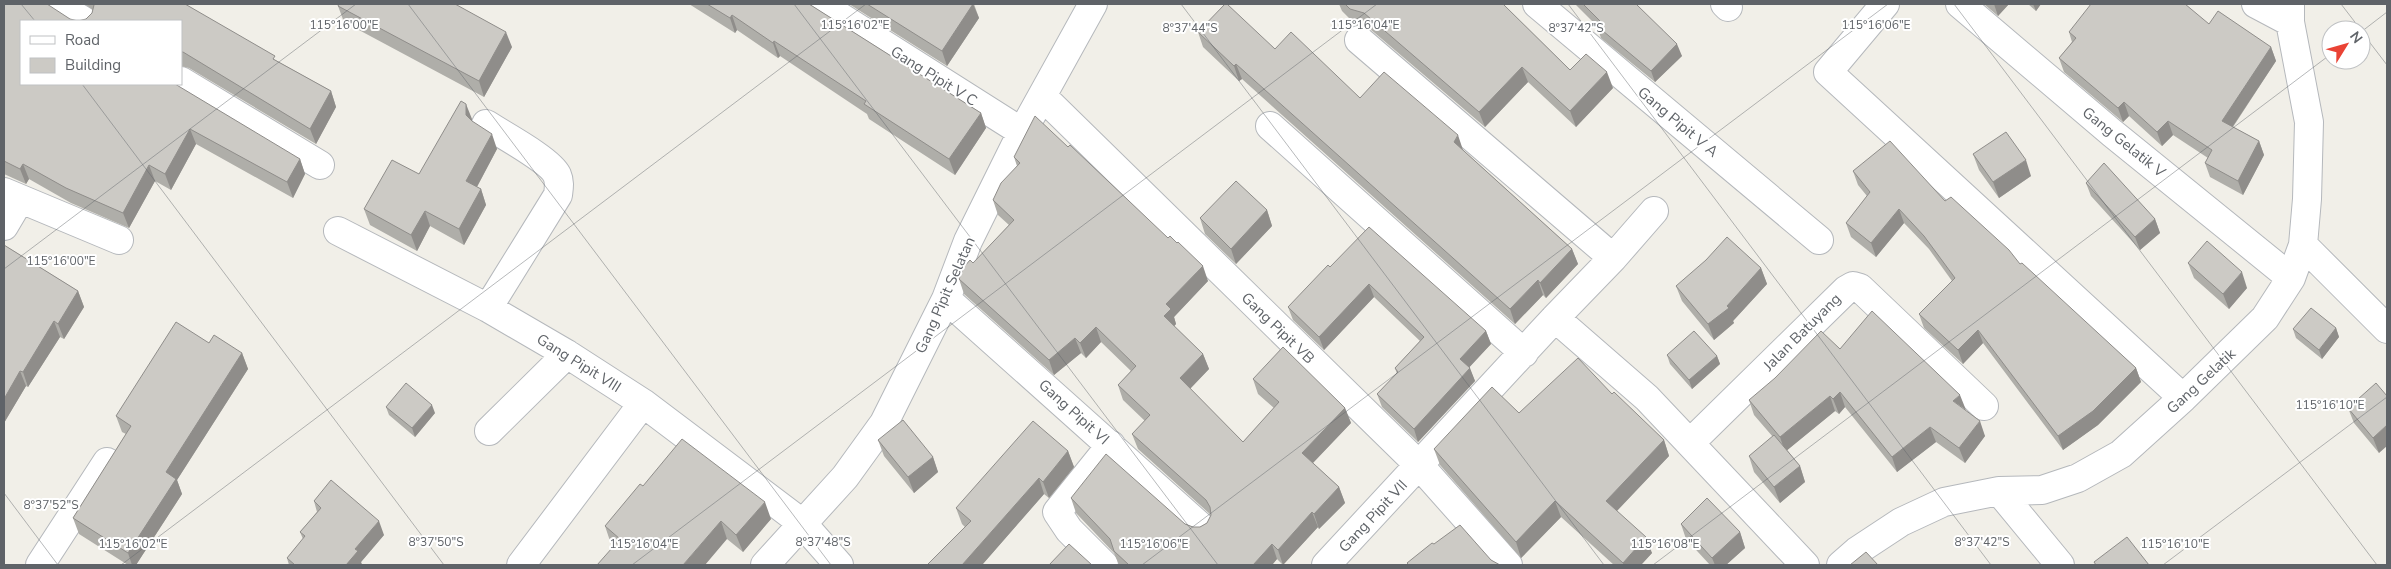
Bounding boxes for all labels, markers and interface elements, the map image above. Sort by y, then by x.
text: 115°16'00"E [309,17,379,33]
text: 115°16'02"E [820,17,890,33]
text: 115°16'04"E [1330,17,1400,33]
text: 115°16'06"E [1841,17,1911,33]
legend [20,20,182,85]
text: 8°37'44"S [1162,20,1218,36]
text: 8°37'42"S [1548,20,1604,36]
north arrow [2321,20,2371,70]
text: N [2345,28,2367,47]
text: Road [65,30,100,50]
street label: Gang Pipit V C [887,41,981,111]
text: Building [65,55,121,75]
street label: Gang Pipit V A [1633,82,1723,162]
street label: Gang Gelatik V [2078,102,2170,182]
street label: Gang Pipit Selatan [910,234,980,356]
text: 115°16'00"E [26,253,96,269]
street label: Gang Pipit VB [1237,288,1319,368]
street label: Jalan Batuyang [1758,289,1845,376]
street label: Gang Pipit VIII [533,329,625,397]
street label: Gang Gelatik [2162,344,2240,418]
street label: Gang Pipit VI [1034,375,1114,449]
text: 115°16'10"E [2295,397,2365,413]
street label: Gang Pipit VII [1334,475,1412,557]
text: 8°37'52"S [23,497,79,513]
text: 8°37'50"S [408,534,464,550]
text: 8°37'48"S [795,534,851,550]
text: 8°37'42"S [1954,534,2010,550]
text: 115°16'02"E [98,536,168,552]
text: 115°16'04"E [609,536,679,552]
text: 115°16'06"E [1119,536,1189,552]
text: 115°16'08"E [1630,536,1700,552]
text: 115°16'10"E [2140,536,2210,552]

